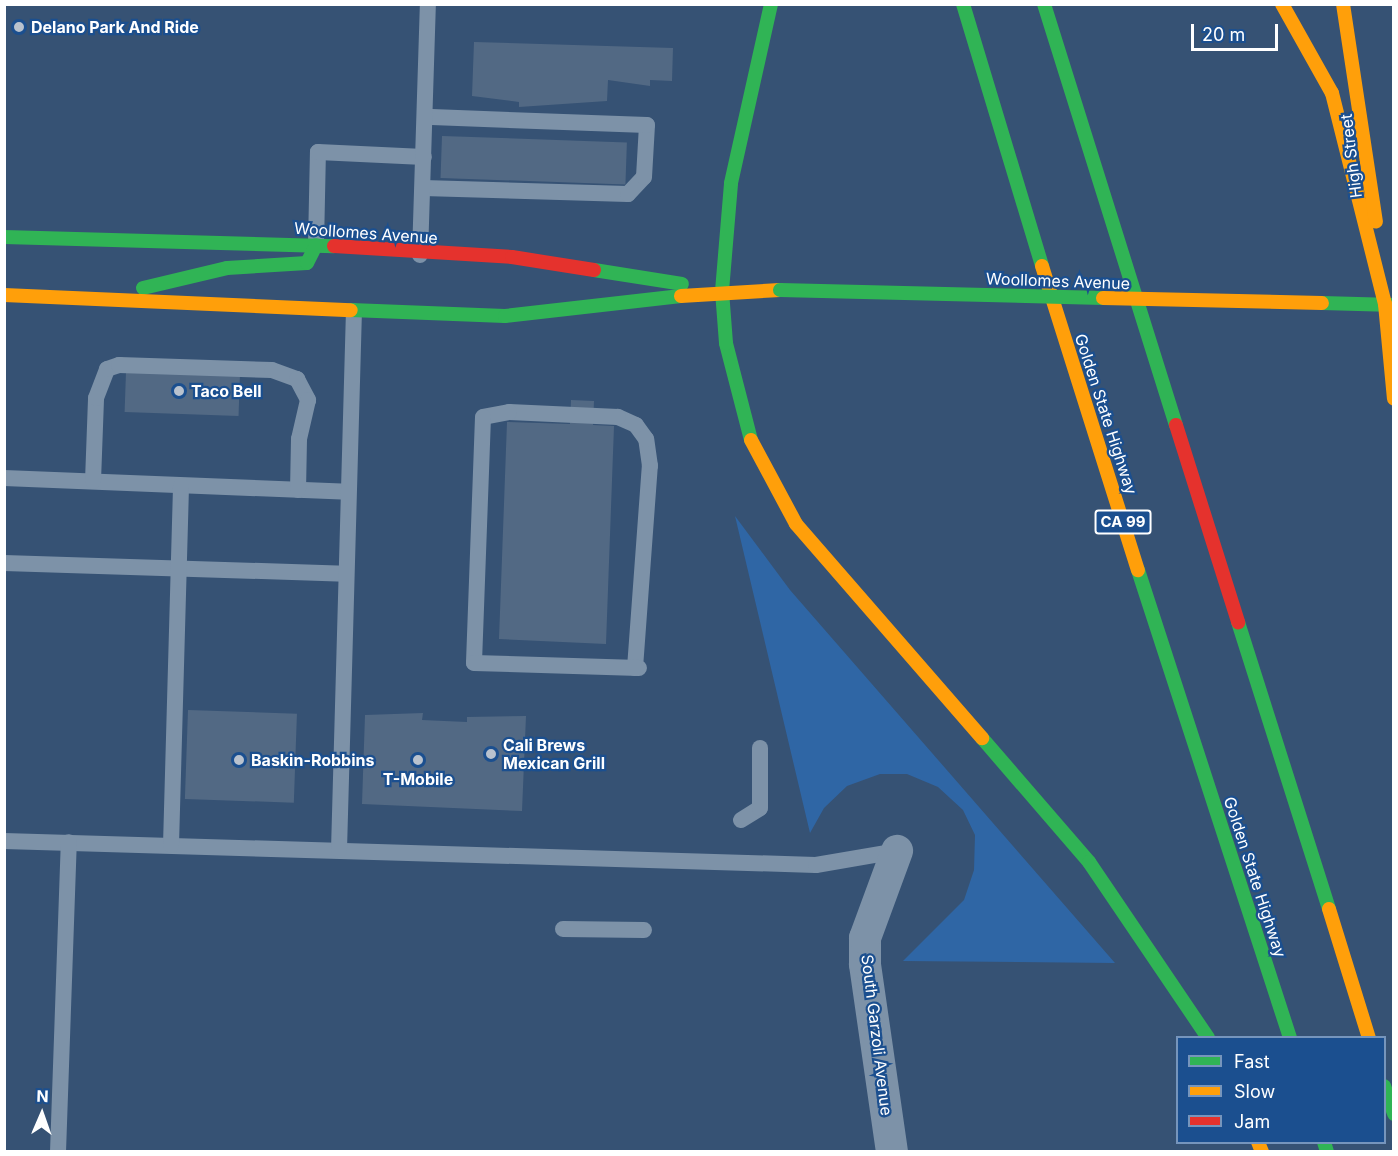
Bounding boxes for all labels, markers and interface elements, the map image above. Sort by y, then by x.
scale bar [1194,12,1281,50]
place label: Delano Park And Ride [31,17,199,37]
marker: Delano Park And Ride [12,20,26,34]
text: 20 m [1202,24,1245,45]
street label: High Street [1336,113,1366,199]
street label: Woollomes Avenue [294,218,438,248]
street label: Woollomes Avenue [986,269,1130,293]
street label: Golden State Highway [1071,331,1141,497]
place label: Taco Bell [191,381,262,401]
marker: Taco Bell [172,384,186,398]
road number: CA 99 [1094,510,1152,534]
place label: Cali Brews Mexican Grill [503,735,605,773]
marker: Cali Brews Mexican Grill [484,747,498,761]
place label: Baskin-Robbins [251,750,374,770]
marker: Baskin-Robbins [232,753,246,767]
marker: T-Mobile [411,753,425,767]
place label: T-Mobile [383,769,453,789]
street label: Golden State Highway [1220,794,1290,960]
street label: South Garzoli Avenue [858,953,896,1117]
legend [1176,1036,1386,1144]
text: Fast [1234,1051,1270,1072]
text: Slow [1234,1081,1275,1102]
north arrow [12,1084,72,1144]
text: N [36,1086,49,1106]
text: Jam [1234,1111,1270,1132]

